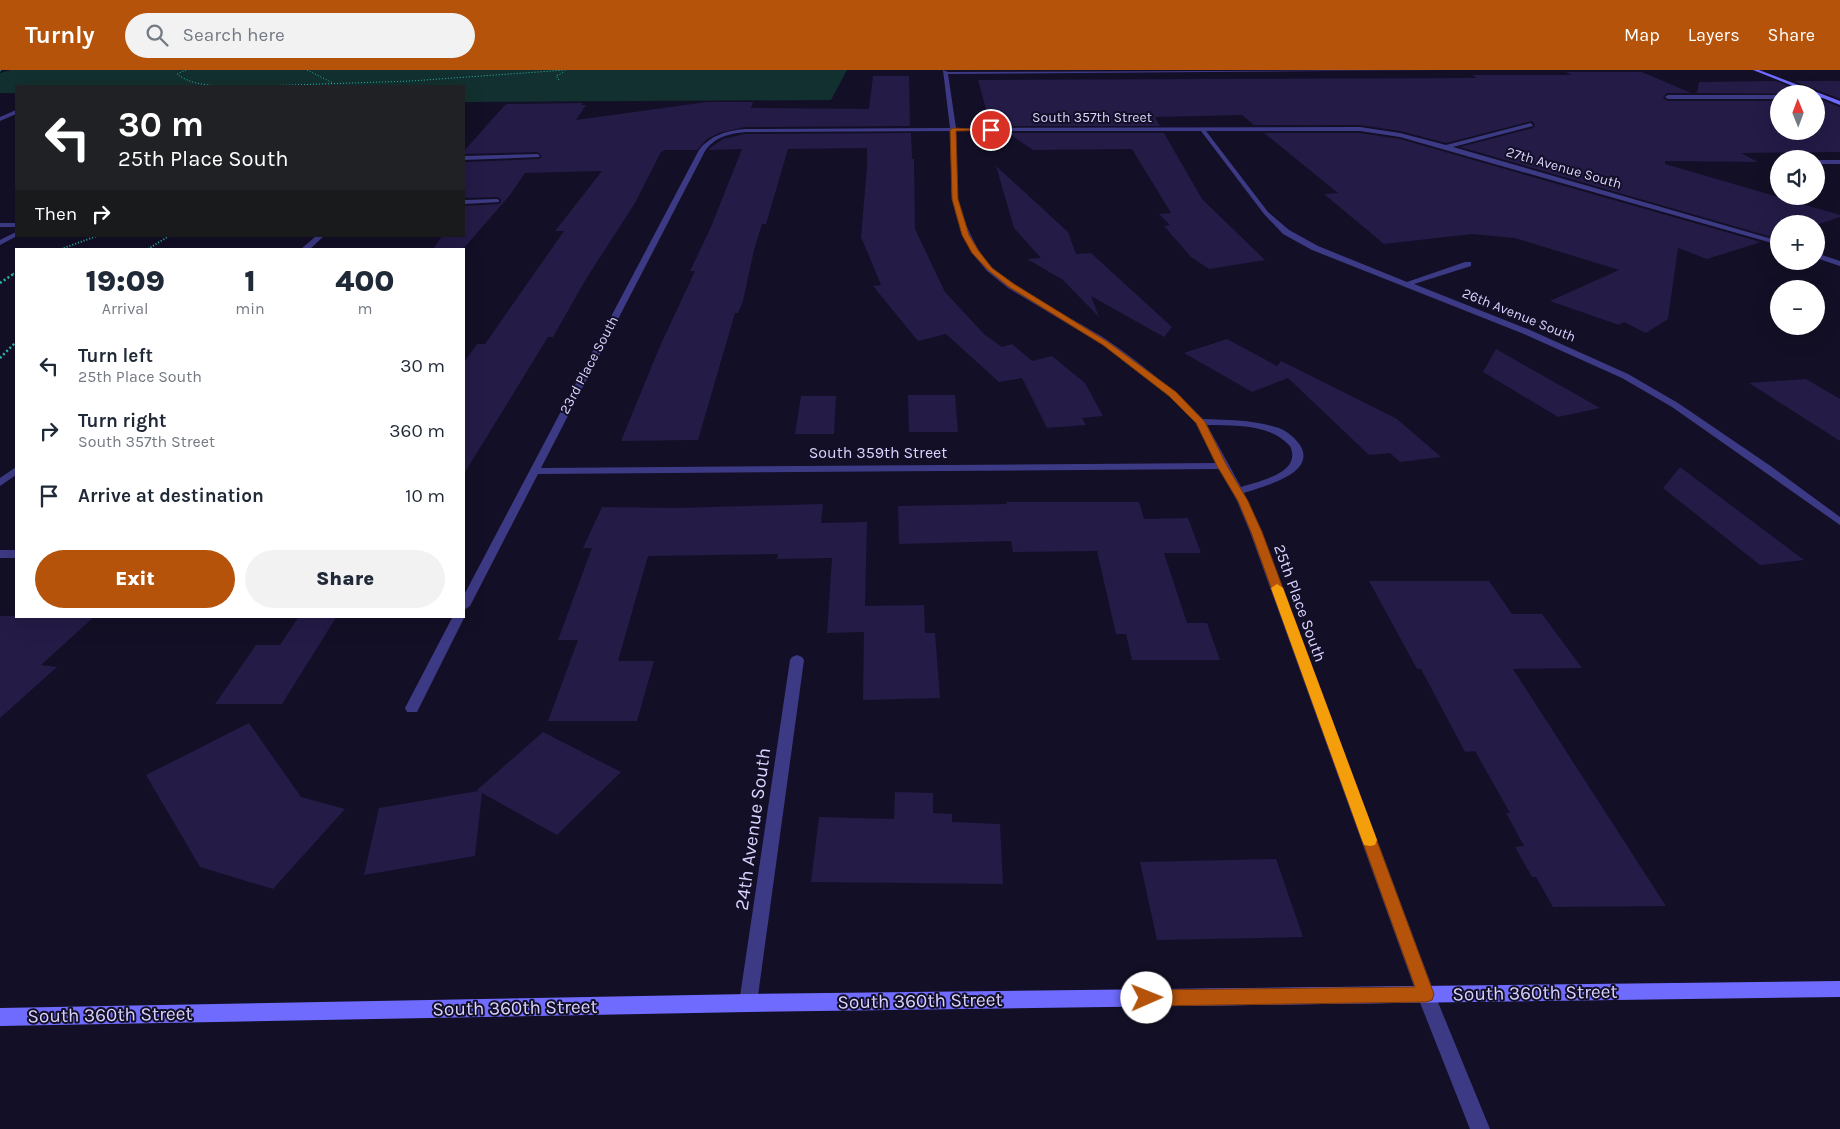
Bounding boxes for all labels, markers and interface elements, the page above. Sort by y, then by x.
search box [125,13,475,58]
text: Turnly [25,21,95,49]
icon: search [143,21,171,49]
text: Search here [183,24,285,46]
text: Map [1624,24,1660,46]
text: Layers [1688,24,1740,46]
text: Share [1768,24,1815,46]
north arrow [1770,85,1825,140]
map controls [1770,85,1825,335]
text: 30 m [118,104,204,145]
icon: left [35,105,100,170]
pin [970,109,1012,151]
street label: South 357th Street [1032,109,1152,126]
icon: arrive [977,116,1005,144]
street label: 27th Avenue South [1504,143,1624,193]
text: 25th Place South [118,146,288,172]
button: sound [1770,150,1825,205]
icon: right [87,200,115,228]
text: Then [35,203,77,225]
button: + [1770,215,1825,270]
text: 19:09 [85,263,165,299]
text: 1 [244,263,256,299]
text: 400 [335,263,395,299]
button: − [1770,280,1825,335]
street label: 26th Avenue South [1460,284,1578,346]
text: Arrival [102,299,149,318]
text: min [235,299,265,318]
text: m [357,299,372,318]
street label: 23rd Place South [556,313,622,417]
text: Turn left [78,345,153,367]
icon: left [35,352,63,380]
text: 30 m [400,355,445,377]
text: 25th Place South [78,367,202,386]
text: Turn right [78,410,167,432]
icon: right [35,417,63,445]
text: 360 m [389,420,445,442]
text: South 357th Street [78,432,215,451]
street label: South 359th Street [809,443,947,462]
icon: arrive [35,482,63,510]
text: Arrive at destination [78,485,264,507]
text: 10 m [405,485,445,507]
street label: 25th Place South [1270,542,1330,664]
button: Exit [35,550,235,608]
button: Share [245,550,445,608]
street label: 24th Avenue South [731,746,775,912]
position arrow [1120,971,1172,1023]
street label: South 360th Street [1452,981,1618,1005]
street label: South 360th Street [837,989,1003,1013]
street label: South 360th Street [432,996,598,1020]
street label: South 360th Street [27,1003,193,1027]

